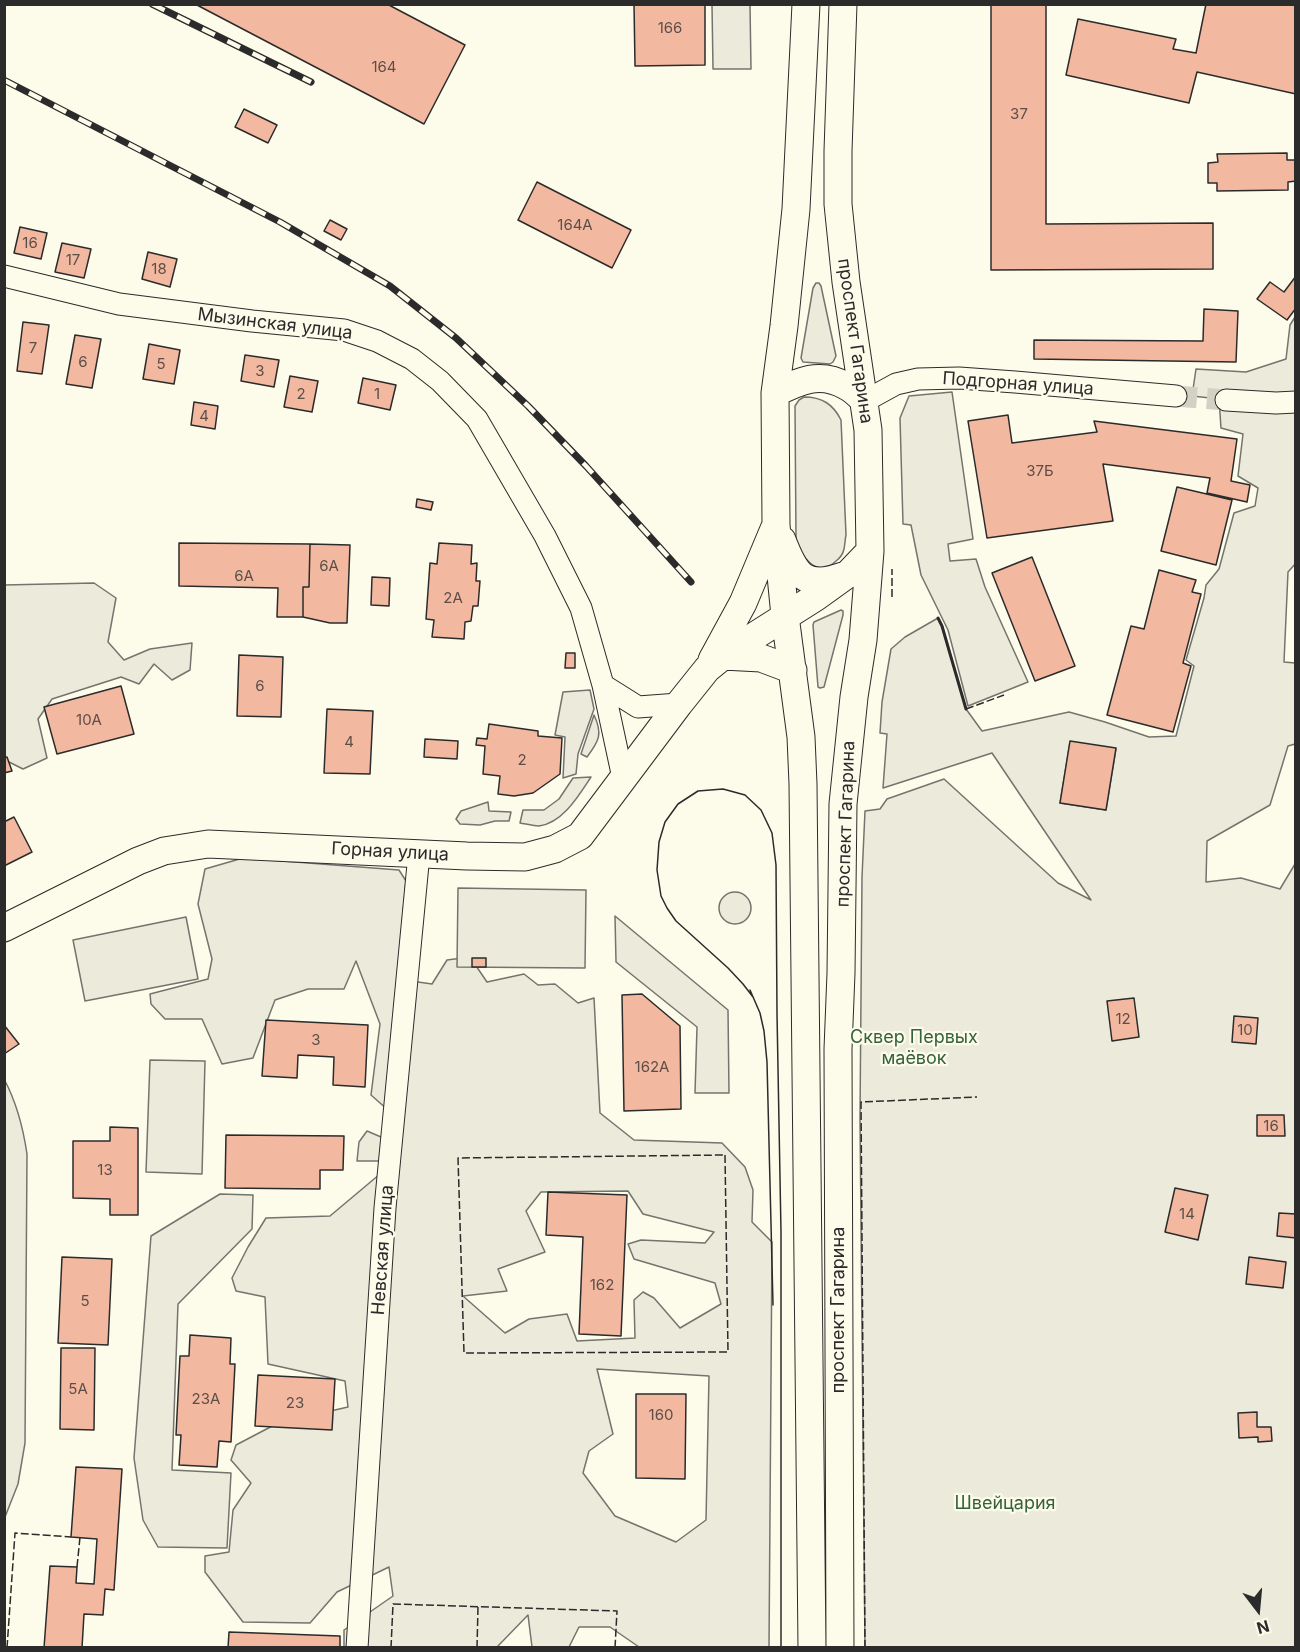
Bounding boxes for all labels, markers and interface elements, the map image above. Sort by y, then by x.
house number: 166 [658,19,682,37]
house number: 164 [371,58,397,76]
house number: 37 [1010,105,1028,123]
house number: 164А [557,216,593,234]
house number: 16 [22,234,38,252]
house number: 17 [66,251,80,269]
street label: проспект Гагарина [833,257,877,425]
house number: 18 [151,260,167,278]
street label: Мызинская улица [196,304,354,344]
house number: 7 [29,339,37,357]
house number: 6 [78,353,88,371]
house number: 5 [156,355,166,373]
house number: 3 [255,362,265,380]
street label: Подгорная улица [942,368,1094,400]
house number: 2 [296,385,306,403]
house number: 1 [374,385,380,403]
house number: 4 [199,407,209,425]
house number: 37Б [1026,462,1054,480]
house number: 6А [319,557,339,575]
house number: 6А [234,567,254,585]
house number: 2А [443,589,463,607]
house number: 6 [255,677,265,695]
house number: 10А [76,711,102,729]
house number: 4 [344,733,354,751]
street label: проспект Гагарина [832,740,860,908]
house number: 2 [517,751,527,769]
street label: Горная улица [331,838,449,866]
house number: 12 [1115,1010,1131,1028]
house number: 10 [1237,1021,1253,1039]
park label: Сквер Первых маёвок [850,1027,978,1070]
house number: 3 [311,1031,321,1049]
house number: 162А [635,1058,669,1076]
house number: 16 [1263,1117,1279,1135]
house number: 13 [97,1161,113,1179]
street label: Невская улица [368,1184,398,1316]
house number: 14 [1179,1205,1195,1223]
street label: проспект Гагарина [828,1227,850,1393]
house number: 162 [590,1276,614,1294]
house number: 5 [80,1292,90,1310]
house number: 5А [68,1380,88,1398]
house number: 23А [192,1390,220,1408]
house number: 23 [286,1394,304,1412]
house number: 160 [649,1406,673,1424]
park label: Швейцария [954,1493,1056,1515]
north arrow [1228,1580,1288,1640]
text: N [1254,1616,1272,1639]

